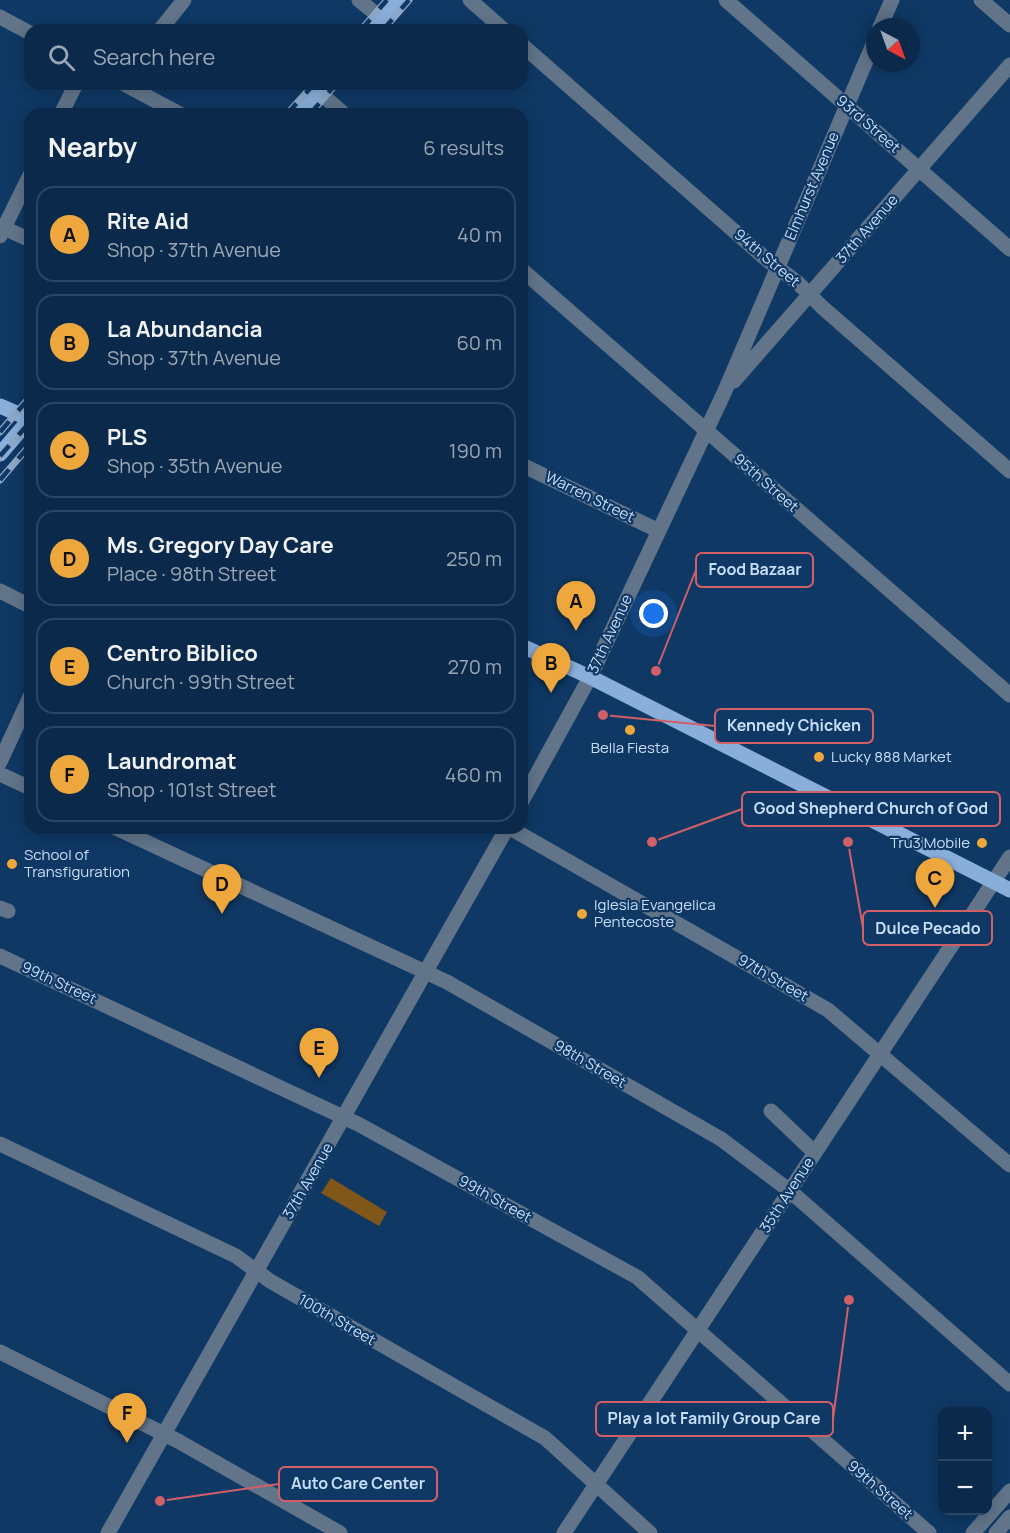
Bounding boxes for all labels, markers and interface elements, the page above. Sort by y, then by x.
north arrow [866,18,920,72]
search box [24,24,528,90]
icon: search [45,41,78,74]
text: Search here [93,42,215,72]
street label: 93rd Street [832,90,905,157]
street label: Elmhurst Avenue [779,128,844,243]
text: Nearby [48,129,137,165]
text: 6 results [423,134,504,161]
street label: 37th Avenue [831,190,903,268]
text: Rite Aid [107,206,189,236]
text: A [63,221,76,248]
text: 40 m [457,221,502,248]
street label: 94th Street [730,224,805,291]
text: Shop · 37th Avenue [107,236,281,263]
text: La Abundancia [107,314,262,344]
text: B [63,329,76,356]
text: 60 m [456,329,502,356]
text: Shop · 37th Avenue [107,344,281,371]
text: PLS [107,422,147,452]
text: C [62,437,77,464]
text: 190 m [449,437,502,464]
street label: 95th Street [729,448,803,517]
text: Shop · 35th Avenue [107,452,282,479]
street label: Warren Street [542,466,638,527]
text: Ms. Gregory Day Care [107,530,334,560]
text: D [62,545,77,572]
text: 250 m [446,545,502,572]
callout: Food Bazaar [696,553,813,587]
text: Food Bazaar [708,558,802,580]
text: Place · 98th Street [107,560,277,587]
pin: A [556,582,596,631]
street label: 37th Avenue [582,591,637,677]
your location [639,599,668,628]
text: Centro Biblico [107,638,258,668]
pin: B [532,644,570,693]
text: E [64,653,75,680]
text: 270 m [447,653,502,680]
text: Church · 99th Street [107,668,295,695]
callout: Kennedy Chicken [715,709,873,743]
text: Kennedy Chicken [727,714,861,736]
marker: Bella Fiesta [623,723,637,737]
place label: Bella Fiesta [591,737,669,758]
text: Laundromat [107,746,236,776]
place label: Lucky 888 Market [831,746,952,767]
marker: Lucky 888 Market [812,750,826,764]
text: F [64,761,75,788]
text: 460 m [445,761,502,788]
text: Shop · 101st Street [107,776,276,803]
callout: Good Shepherd Church of God [742,792,1000,826]
text: Good Shepherd Church of God [754,797,988,819]
place label: Tru3 Mobile [890,832,970,853]
marker: Tru3 Mobile [975,836,989,850]
place label: School of Transfiguration [24,844,130,882]
marker: School of Transfiguration [5,857,19,871]
pin: C [916,858,954,908]
pin: D [202,864,242,914]
place label: Iglesia Evangelica Pentecoste [594,894,716,932]
marker: Iglesia Evangelica Pentecoste [575,907,589,921]
callout: Dulce Pecado [863,911,992,945]
text: Dulce Pecado [875,917,981,939]
street label: 97th Street [734,949,813,1006]
street label: 99th Street [18,956,100,1009]
pin: E [300,1028,338,1078]
street label: 98th Street [550,1034,630,1093]
street label: 37th Avenue [277,1138,338,1223]
street label: 35th Avenue [754,1153,819,1237]
street label: 99th Street [455,1170,536,1227]
street label: 100th Street [295,1289,380,1350]
pin: F [108,1394,146,1443]
callout: Play a lot Family Group Care [596,1402,833,1436]
text: Play a lot Family Group Care [607,1407,821,1429]
map controls [938,1407,992,1515]
button: + [938,1407,992,1461]
street label: 99th Street [843,1455,918,1524]
button: − [938,1461,992,1515]
callout: Auto Care Center [279,1467,437,1501]
text: Auto Care Center [291,1472,425,1494]

